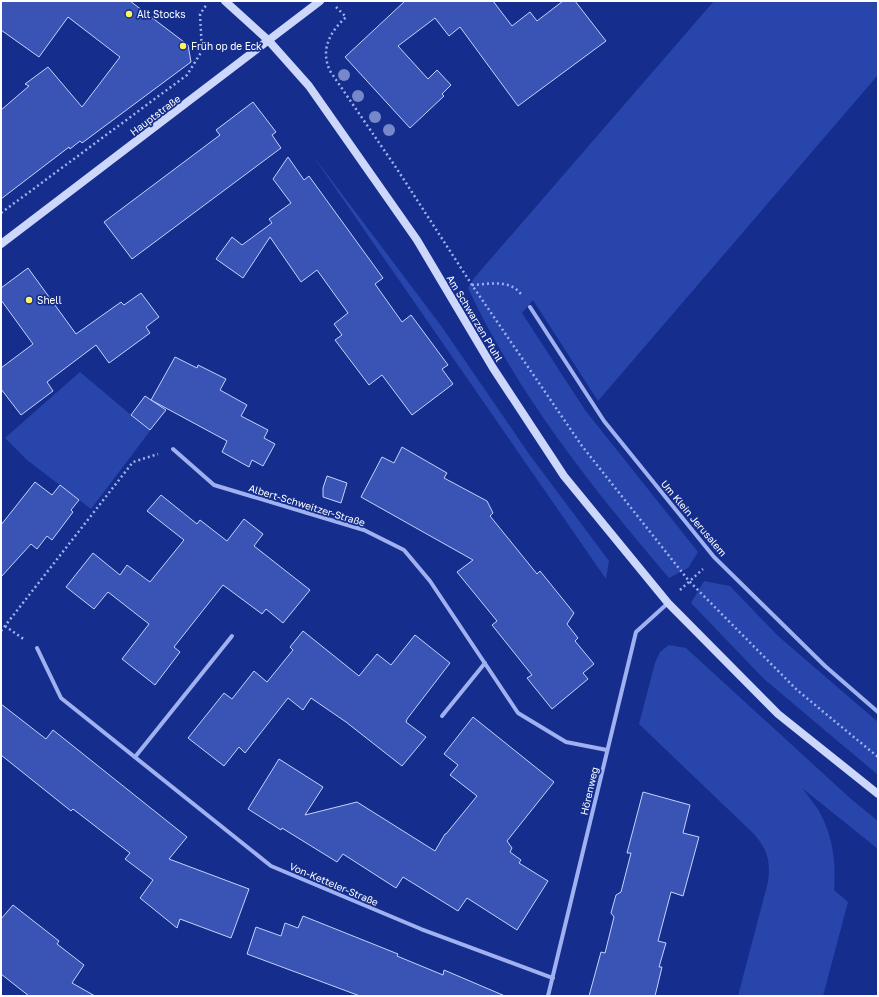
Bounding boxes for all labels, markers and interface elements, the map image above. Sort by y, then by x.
place label: Alt Stocks [137,8,186,20]
marker: Alt Stocks [124,9,134,19]
place label: Früh op de Eck [191,40,262,52]
marker: Früh op de Eck [178,41,188,51]
street label: Hauptstraße [128,92,183,138]
street label: Am Schwarzen Pfuhl [444,273,506,363]
place label: Shell [37,294,62,306]
marker: Shell [24,295,34,305]
street label: Um Klein Jerusalem [659,477,729,559]
street label: Albert-Schweitzer-Straße [247,482,367,529]
street label: Hörenweg [578,766,600,816]
street label: Von-Ketteler-Straße [288,860,380,908]

